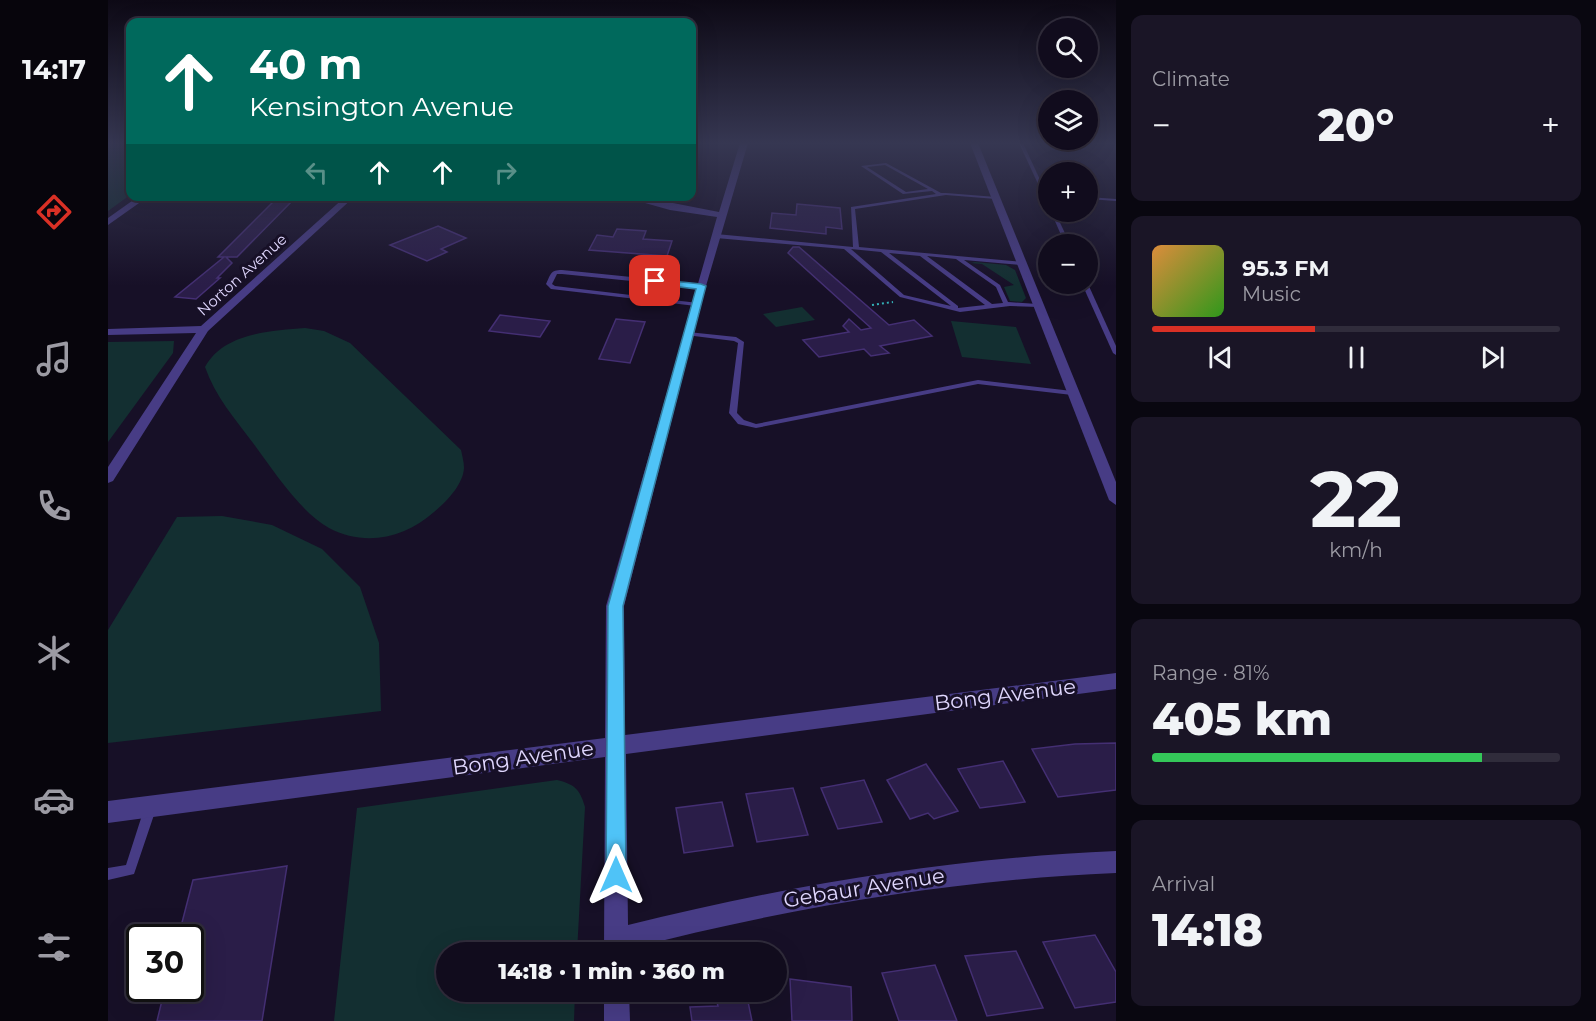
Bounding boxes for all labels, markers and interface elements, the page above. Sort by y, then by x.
map controls [1038,18,1098,294]
button: search [1038,18,1098,78]
text: 40 m [249,38,362,90]
icon: ahead [150,42,228,120]
text: 14:17 [22,53,86,86]
text: Climate [1152,67,1230,91]
text: Kensington Avenue [249,90,514,123]
button: layers [1038,90,1098,150]
text: 20° [1318,97,1394,152]
text: − [1152,105,1171,145]
text: + [1541,105,1560,145]
icon: left [300,156,333,189]
icon: ahead [363,156,396,189]
icon: ahead [426,156,459,189]
icon: right [489,156,522,189]
button: + [1038,162,1098,222]
icon: directions [33,191,75,233]
street label: Norton Avenue [193,230,290,320]
button: − [1038,234,1098,294]
pin [629,255,680,306]
text: 95.3 FM [1242,255,1329,282]
icon: arrive [638,264,671,297]
text: Music [1242,282,1301,306]
icon: music [33,338,75,380]
icon: previous [1204,341,1237,374]
icon: pause [1340,341,1373,374]
icon: next [1476,341,1509,374]
text: 22 [1310,451,1402,547]
icon: phone [33,485,75,527]
text: km/h [1329,538,1383,562]
icon: climate [33,632,75,674]
text: Range · 81% [1152,661,1270,685]
street label: Bong Avenue [933,673,1077,716]
text: 405 km [1152,691,1332,746]
street label: Bong Avenue [451,735,595,780]
icon: car [33,779,75,821]
position arrow [584,843,648,907]
street label: Gebaur Avenue [782,862,946,913]
text: Arrival [1152,872,1215,896]
text: 14:18 [1152,902,1263,957]
speed limit sign: 30 [126,924,204,1002]
icon: filters [33,926,75,968]
text: 14:18 · 1 min · 360 m [498,958,725,985]

